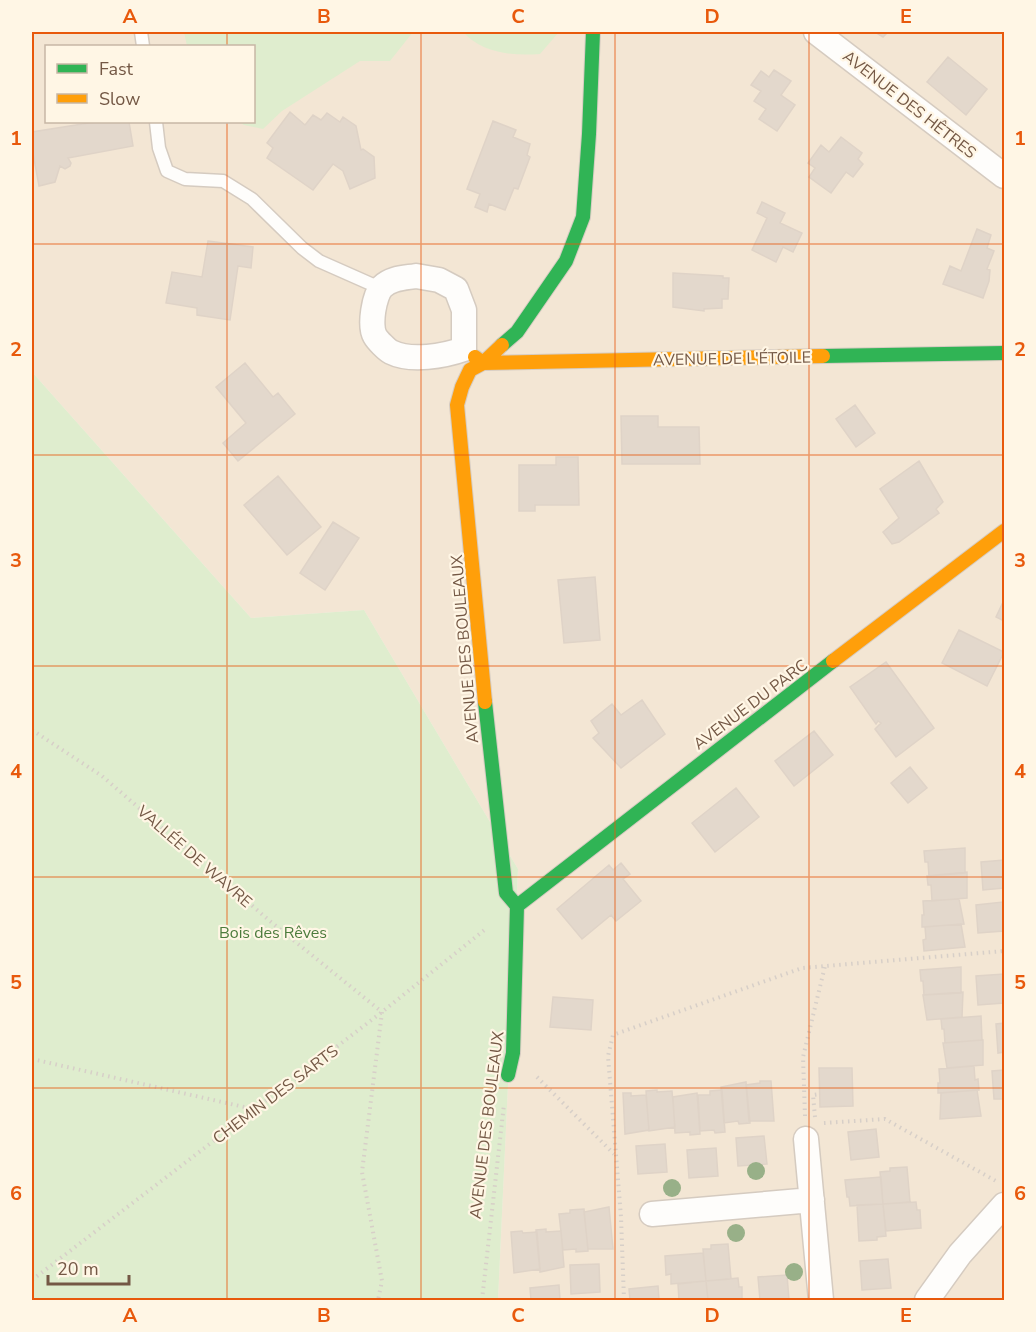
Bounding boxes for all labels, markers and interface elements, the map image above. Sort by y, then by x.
text: A [123,3,138,30]
text: B [317,3,331,30]
text: C [511,3,525,30]
text: D [704,3,720,30]
text: E [900,3,912,30]
legend [45,45,255,123]
street label: AVENUE DES HÊTRES [838,46,981,164]
text: Fast [99,57,134,81]
text: Slow [99,87,140,111]
text: 1 [10,125,22,152]
text: 1 [1014,125,1026,152]
text: 2 [10,336,22,363]
text: 2 [1014,336,1026,363]
street label: AVENUE DE L'ÉTOILE [653,347,811,371]
text: 3 [10,547,22,574]
text: 3 [1014,547,1026,574]
street label: AVENUE DES BOULEAUX [446,553,484,744]
street label: AVENUE DU PARC [689,654,812,755]
text: 4 [10,758,22,785]
text: 4 [1014,758,1026,785]
street label: VALLÉE DE WAVRE [131,800,257,913]
park label: Bois des Rêves [219,922,327,944]
text: 5 [10,969,22,996]
text: 5 [1014,969,1026,996]
street label: AVENUE DES BOULEAUX [465,1029,510,1220]
street label: CHEMIN DES SARTS [208,1040,343,1149]
text: 6 [10,1180,22,1207]
text: 6 [1014,1180,1026,1207]
scale bar [48,1248,129,1286]
text: 20 m [57,1257,99,1281]
text: A [123,1302,138,1329]
text: B [317,1302,331,1329]
text: C [511,1302,525,1329]
text: D [704,1302,720,1329]
text: E [900,1302,912,1329]

